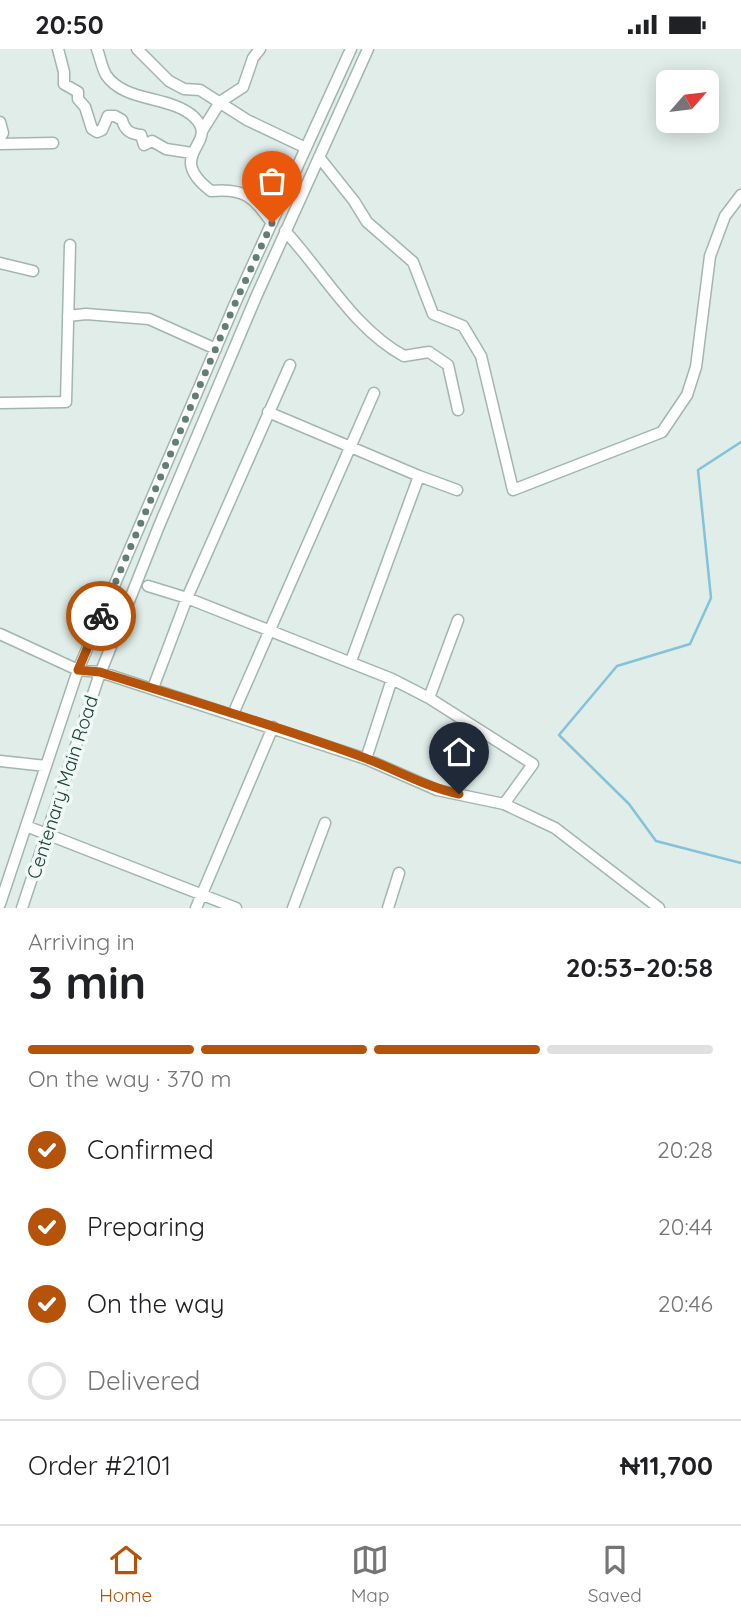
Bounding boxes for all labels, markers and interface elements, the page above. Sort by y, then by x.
text: 20:50 [35,8,104,41]
north arrow [656,70,719,133]
map controls [656,70,719,133]
pin [242,151,302,223]
icon: bag [253,162,291,200]
courier [66,581,136,651]
icon: bike [82,597,120,635]
street label: Centenary Main Road [21,692,103,882]
pin [429,722,489,794]
icon: home [440,733,478,771]
text: Arriving in [28,927,135,956]
text: 20:53–20:58 [566,951,713,984]
text: 3 min [28,953,146,1011]
text: On the way · 370 m [28,1064,232,1093]
icon: check [28,1131,66,1169]
text: Confirmed [87,1133,214,1166]
text: 20:28 [657,1135,713,1164]
icon: check [28,1208,66,1246]
text: Preparing [87,1210,205,1243]
text: 20:44 [658,1212,713,1241]
icon: check [28,1285,66,1323]
text: On the way [87,1287,225,1320]
text: 20:46 [658,1289,713,1318]
text: Delivered [87,1364,200,1397]
text: Order #2101 [28,1449,171,1482]
text: ₦11,700 [620,1449,713,1482]
tab: Home [99,1541,152,1607]
tab: Map [351,1541,389,1607]
tab: Saved [588,1541,642,1607]

